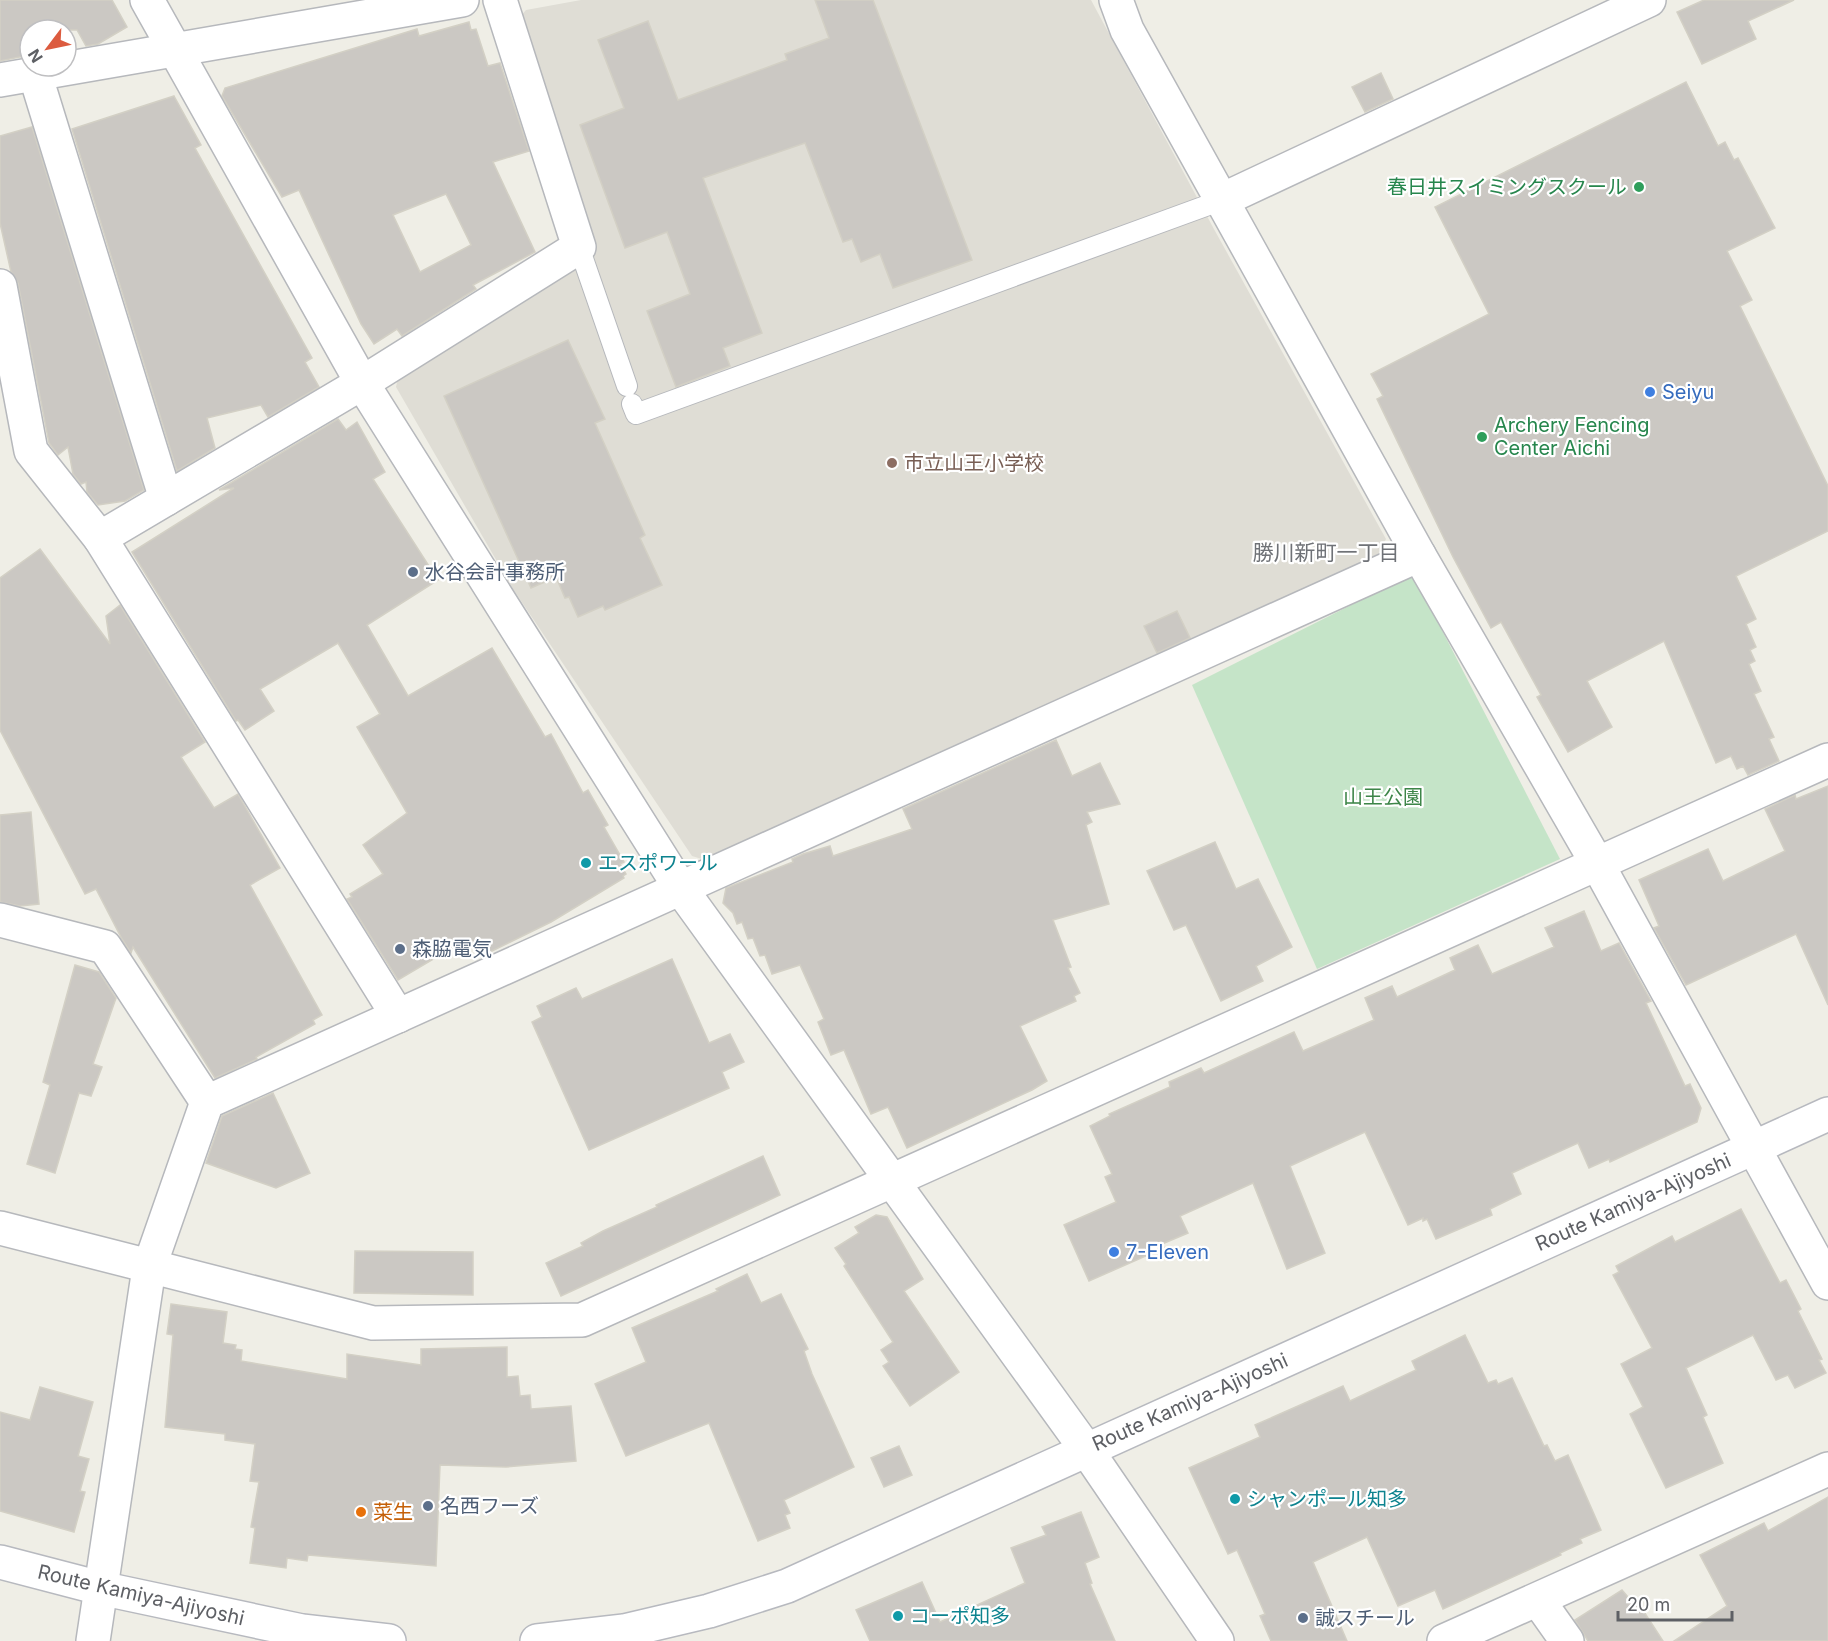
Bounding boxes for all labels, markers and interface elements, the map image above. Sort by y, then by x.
north arrow [18,18,78,78]
text: N [24,45,47,66]
place label: 春日井スイミングスクール [1387,175,1627,199]
marker: 春日井スイミングスクール [1632,180,1646,194]
place label: Seiyu [1662,380,1714,404]
marker: Seiyu [1643,385,1657,399]
place label: Archery Fencing Center Aichi [1494,413,1649,460]
marker: Archery Fencing Center Aichi [1475,430,1489,444]
place label: 市立山王小学校 [904,451,1044,475]
marker: 市立山王小学校 [885,456,899,470]
district label: 勝川新町一丁目 [1253,540,1400,565]
place label: 水谷会計事務所 [425,560,565,584]
marker: 水谷会計事務所 [406,565,420,579]
park label: 山王公園 [1343,785,1423,809]
place label: エスポワール [598,851,718,875]
marker: エスポワール [579,856,593,870]
place label: 森脇電気 [412,937,492,961]
marker: 森脇電気 [393,942,407,956]
street label: Route Kamiya-Ajiyoshi [1532,1148,1734,1256]
place label: 7-Eleven [1126,1240,1209,1264]
marker: 7-Eleven [1107,1245,1121,1259]
street label: Route Kamiya-Ajiyoshi [1089,1348,1291,1456]
place label: シャンポール知多 [1247,1487,1407,1511]
marker: シャンポール知多 [1228,1492,1242,1506]
place label: 名西フーズ [440,1494,539,1518]
marker: 名西フーズ [421,1499,435,1513]
place label: 菜生 [373,1500,413,1524]
marker: 菜生 [354,1505,368,1519]
street label: Route Kamiya-Ajiyoshi [35,1560,247,1630]
scale bar [1618,1584,1732,1622]
text: 20 m [1627,1594,1670,1615]
place label: コーポ知多 [910,1604,1010,1628]
place label: 誠スチール [1315,1606,1415,1630]
marker: コーポ知多 [891,1609,905,1623]
marker: 誠スチール [1296,1611,1310,1625]

